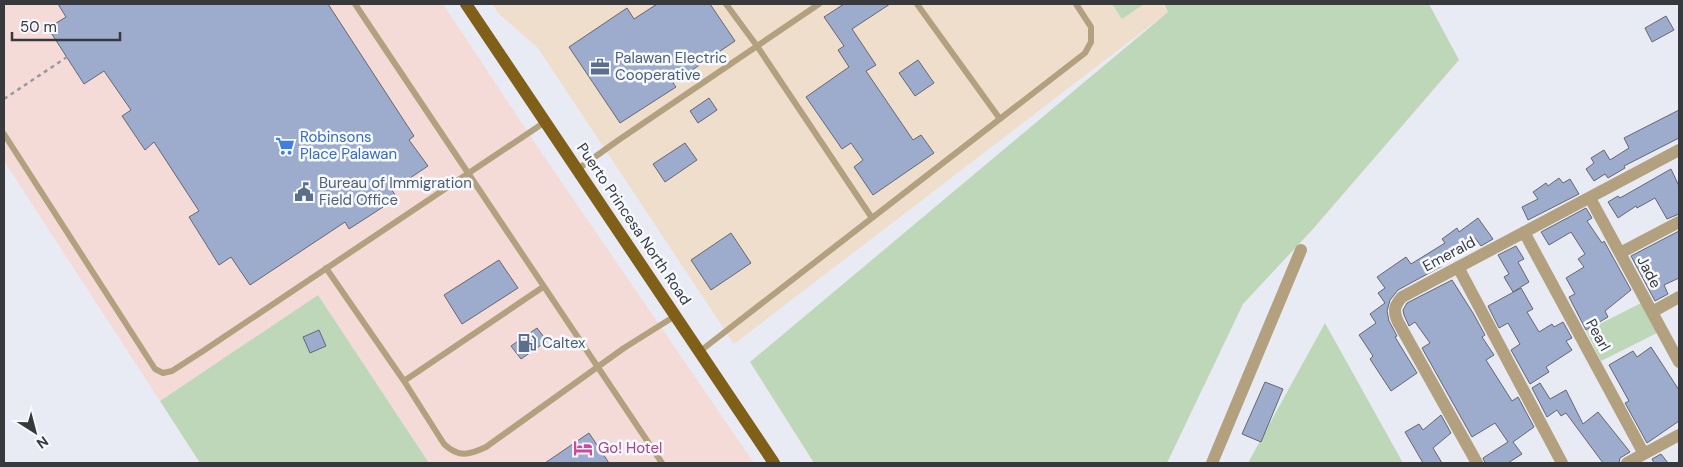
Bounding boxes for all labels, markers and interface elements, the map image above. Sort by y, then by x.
scale bar [12,10,120,42]
text: 50 m [20,17,57,37]
place label: Palawan Electric Cooperative [615,48,727,85]
office icon: Palawan Electric Cooperative [589,56,611,78]
place label: Robinsons Place Palawan [300,127,397,164]
supermarket icon: Robinsons Place Palawan [274,135,296,157]
street label: Puerto Princesa North Road [572,139,696,309]
place label: Bureau of Immigration Field Office [319,173,472,210]
public building icon: Bureau of Immigration Field Office [293,181,315,203]
street label: Emerald [1419,232,1479,276]
street label: Jade [1632,252,1666,292]
street label: Pearl [1581,315,1615,355]
fuel station icon: Caltex [516,332,538,354]
place label: Caltex [542,333,586,353]
north arrow [10,407,60,457]
text: N [33,432,52,453]
hotel icon: Go! Hotel [572,437,594,459]
place label: Go! Hotel [598,438,662,458]

